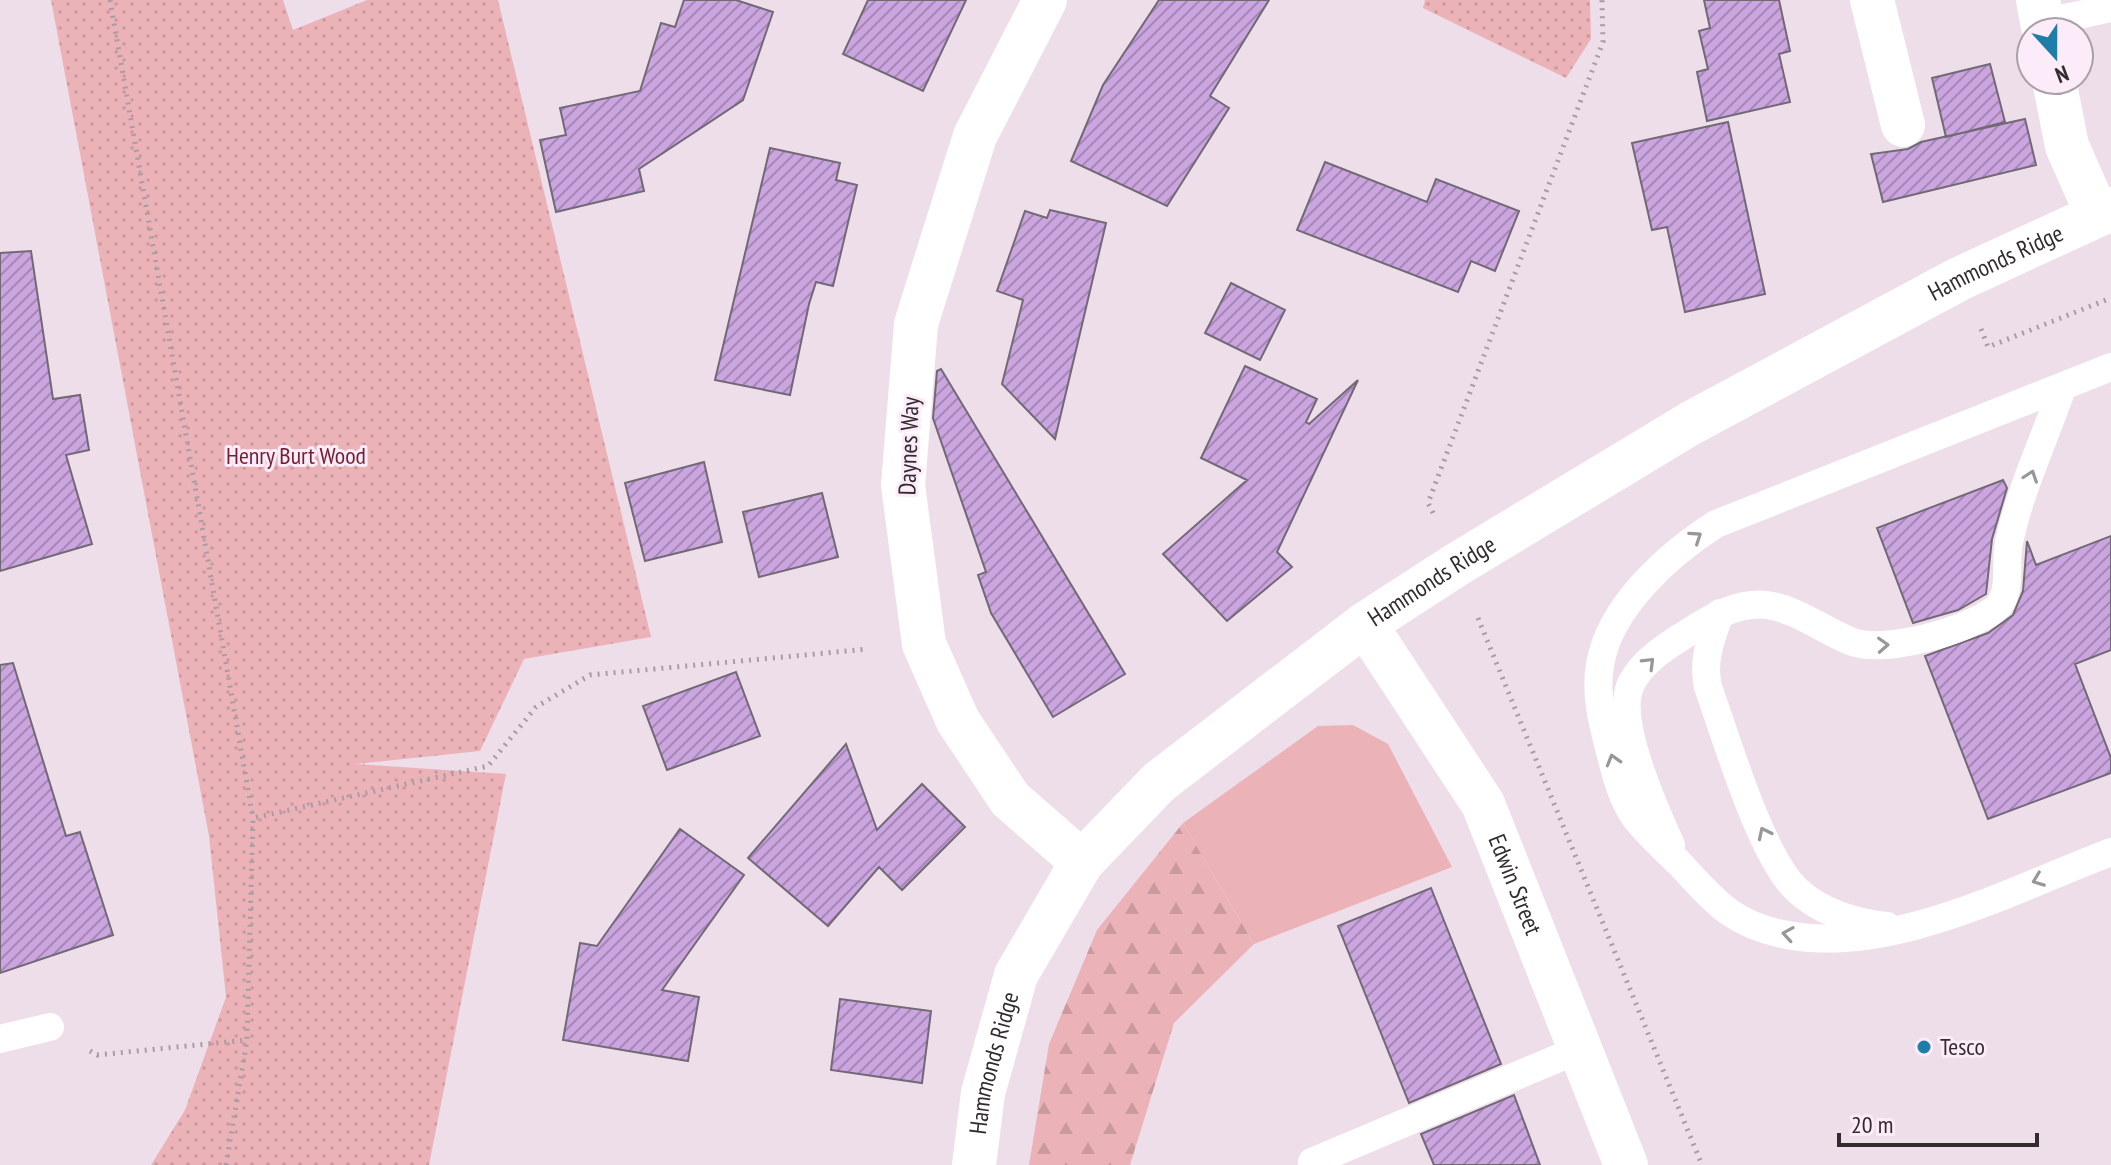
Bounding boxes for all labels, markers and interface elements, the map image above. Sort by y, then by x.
north arrow [2015,16,2095,96]
text: N [2052,59,2073,90]
street label: Hammonds Ridge [1923,217,2068,308]
street label: Daynes Way [891,396,926,496]
park label: Henry Burt Wood [226,440,366,471]
one-way arrow [2022,469,2038,483]
street label: Hammonds Ridge [1362,529,1501,633]
one-way arrow [1687,532,1701,547]
one-way arrow [1877,637,1890,654]
one-way arrow [1640,658,1654,672]
one-way arrow [1605,754,1622,768]
one-way arrow [1758,827,1774,842]
street label: Edwin Street [1482,830,1549,940]
one-way arrow [2032,870,2046,887]
one-way arrow [1781,926,1795,943]
street label: Hammonds Ridge [962,988,1026,1136]
place label: Tesco [1940,1031,1985,1062]
marker: Tesco [1915,1038,1933,1056]
scale bar [1839,1097,2037,1147]
text: 20 m [1851,1109,1893,1140]

